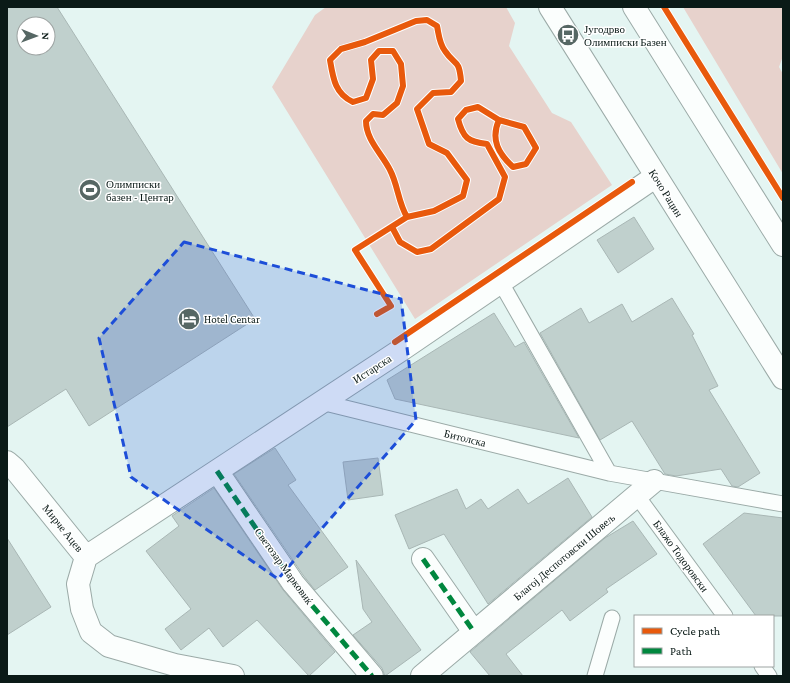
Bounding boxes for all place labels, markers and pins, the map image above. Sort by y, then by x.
bus stop icon: Југодрво Олимписки Базен [555,22,581,48]
place label: Југодрво Олимписки Базен [584,23,667,48]
sports icon: Олимписки базен - Центар [77,177,103,203]
place label: Олимписки базен - Центар [106,178,174,203]
hotel icon: Hotel Centar [176,306,202,332]
place label: Hotel Centar [204,313,260,325]

